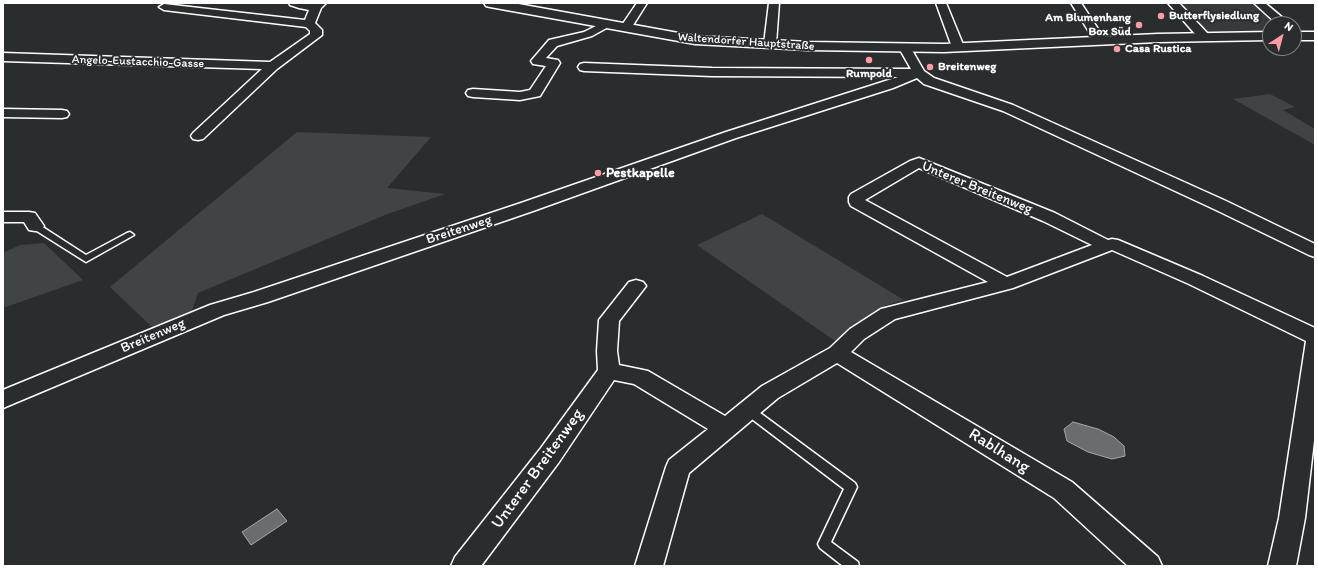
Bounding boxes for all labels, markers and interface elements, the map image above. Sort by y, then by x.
place label: Butterflysiedlung [1169,9,1259,23]
place label: Am Blumenhang Box Süd [1045,11,1131,39]
marker: Butterflysiedlung [1156,11,1166,21]
north arrow [1262,16,1302,56]
text: N [1282,19,1296,34]
marker: Am Blumenhang Box Süd [1134,20,1144,30]
street label: Waltendorfer Hauptstraße [677,30,815,54]
place label: Casa Rustica [1125,42,1192,56]
marker: Casa Rustica [1112,44,1122,54]
street label: Angelo-Eustacchio-Gasse [72,52,204,72]
marker: Rumpold [864,55,874,65]
place label: Breitenweg [938,60,996,74]
marker: Breitenweg [925,62,935,72]
place label: Rumpold [846,67,892,81]
street label: Unterer Breitenweg [919,158,1035,218]
place label: Pestkapelle [606,165,675,181]
marker: Pestkapelle [593,168,603,178]
street label: Breitenweg [424,211,494,249]
street label: Breitenweg [118,315,188,357]
street label: Unterer Breitenweg [488,405,588,533]
street label: Rablhang [965,424,1033,478]

